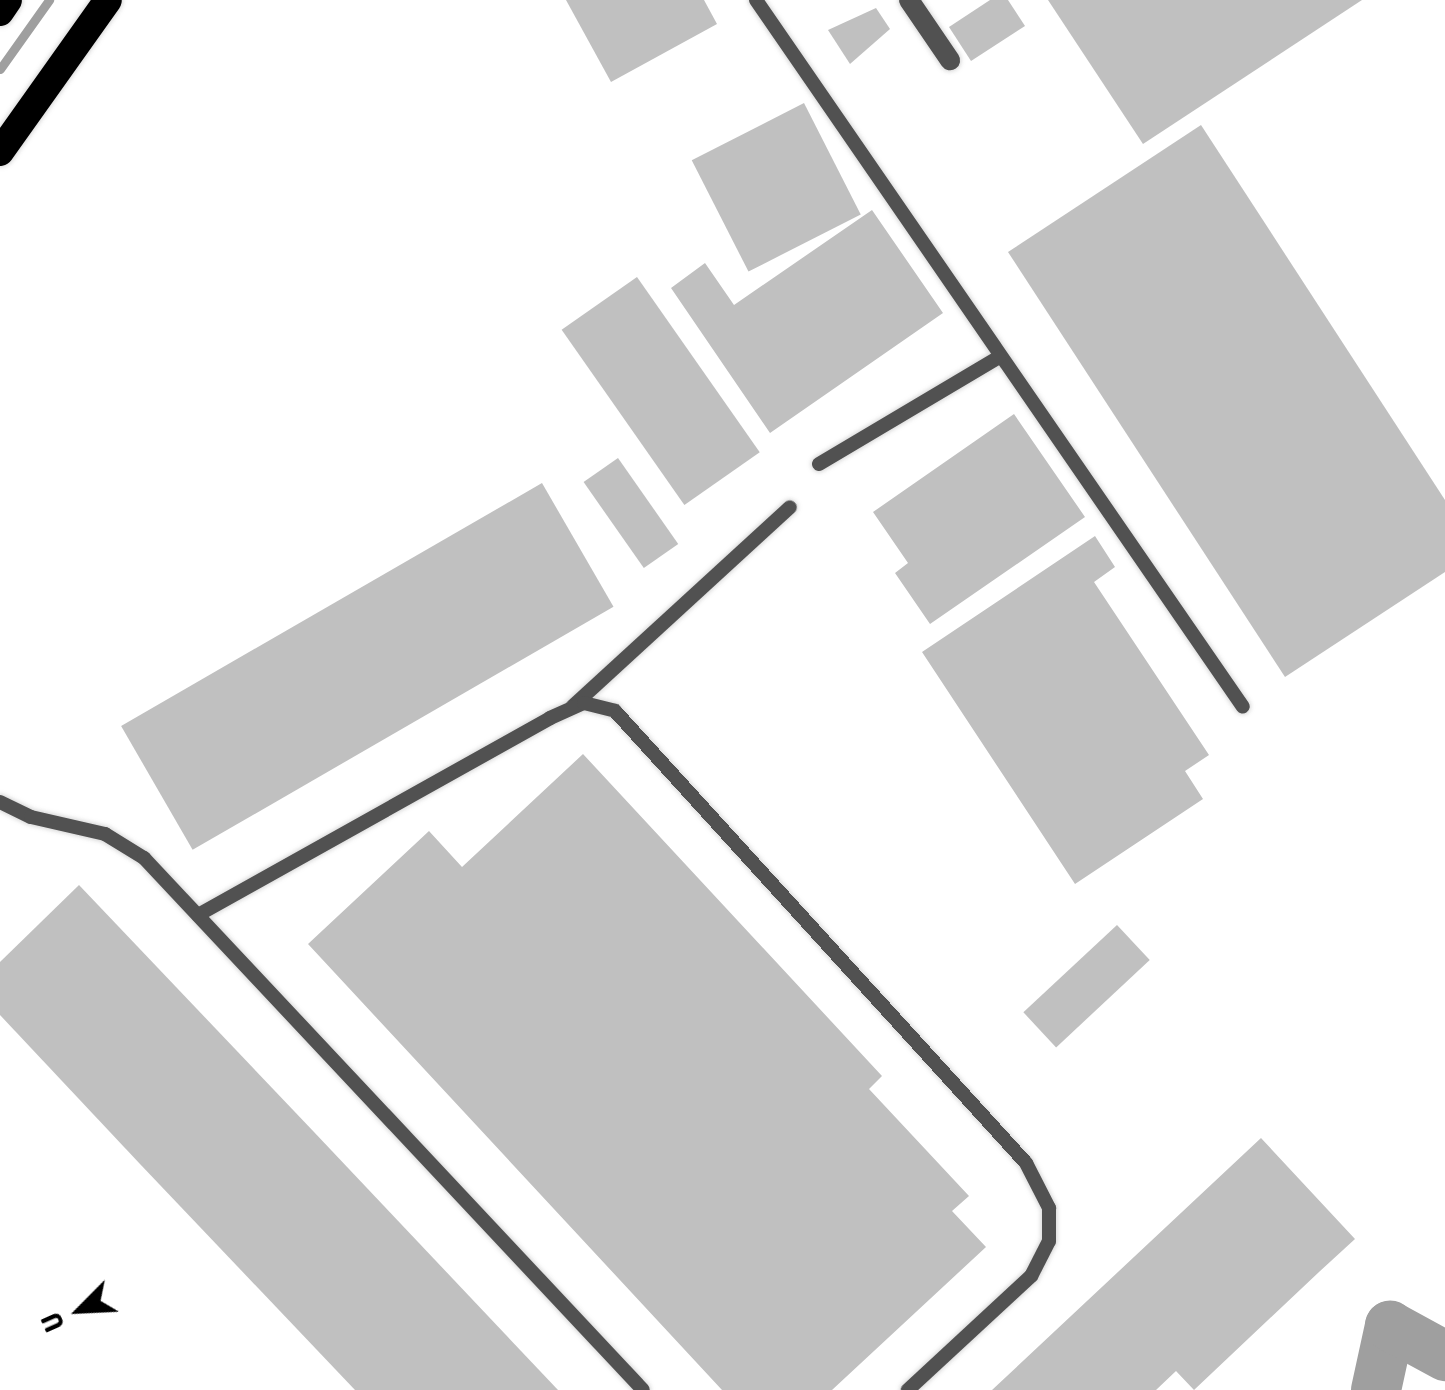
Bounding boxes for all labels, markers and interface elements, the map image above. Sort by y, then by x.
north arrow [30,1260,130,1360]
text: U [35,1308,71,1336]

